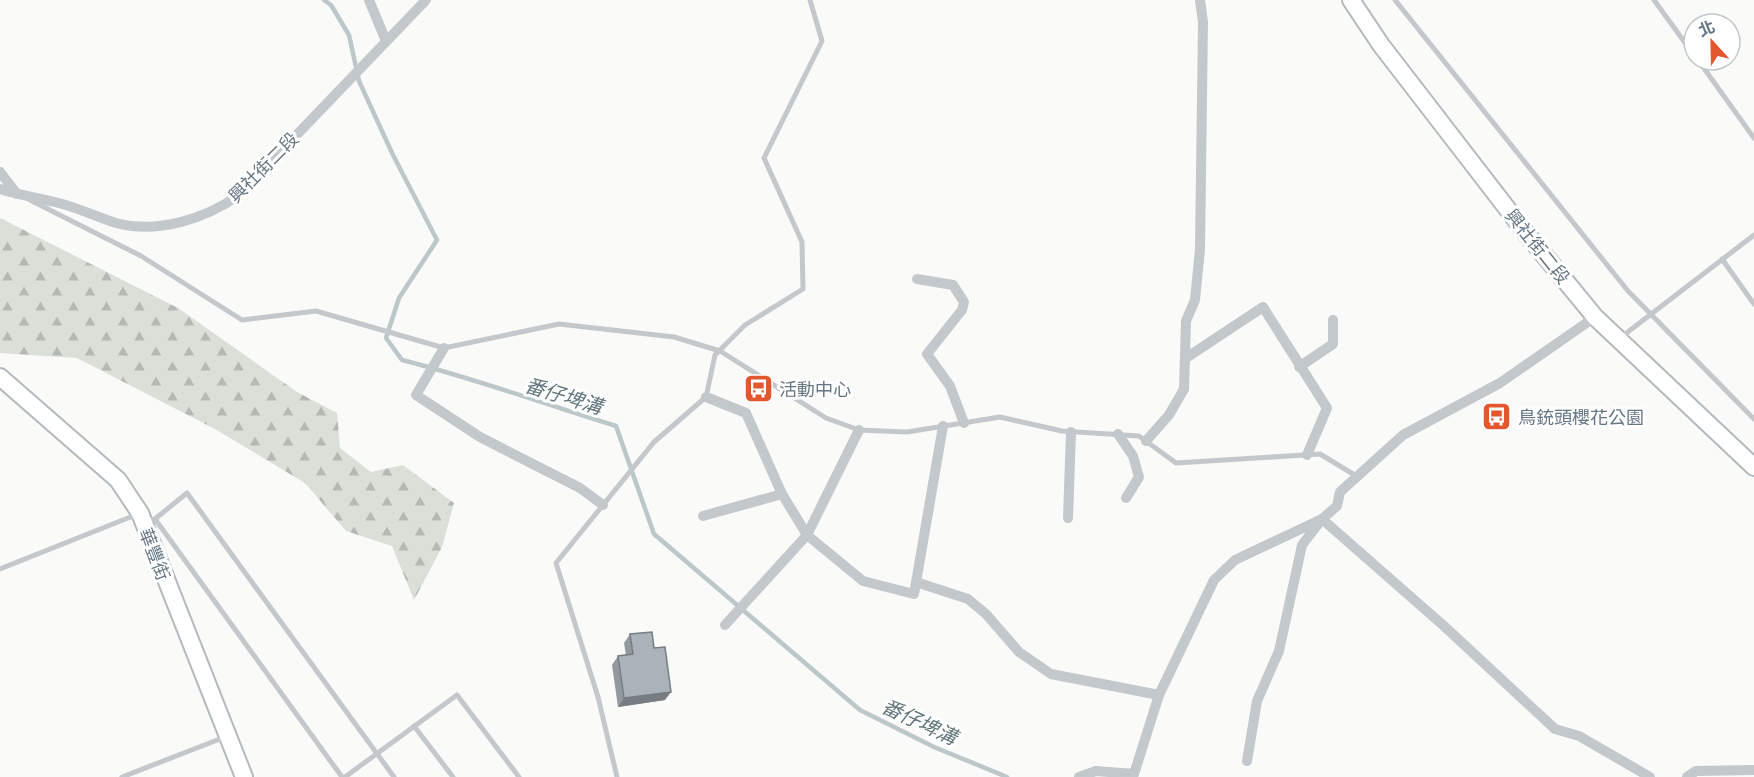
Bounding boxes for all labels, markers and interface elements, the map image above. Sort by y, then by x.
north arrow [1682,12,1742,72]
text: 北 [1695,16,1717,39]
street label: 興社街二段 [223,127,303,207]
street label: 興社街二段 [1501,204,1575,288]
water label: 番仔埤溝 [522,372,609,419]
bus stop icon: 活動中心 [742,373,774,405]
place label: 活動中心 [779,378,851,400]
bus stop icon: 鳥銃頭櫻花公園 [1481,401,1513,433]
place label: 鳥銃頭櫻花公園 [1518,406,1644,428]
street label: 華豐街 [135,525,175,583]
water label: 番仔埤溝 [879,693,964,750]

